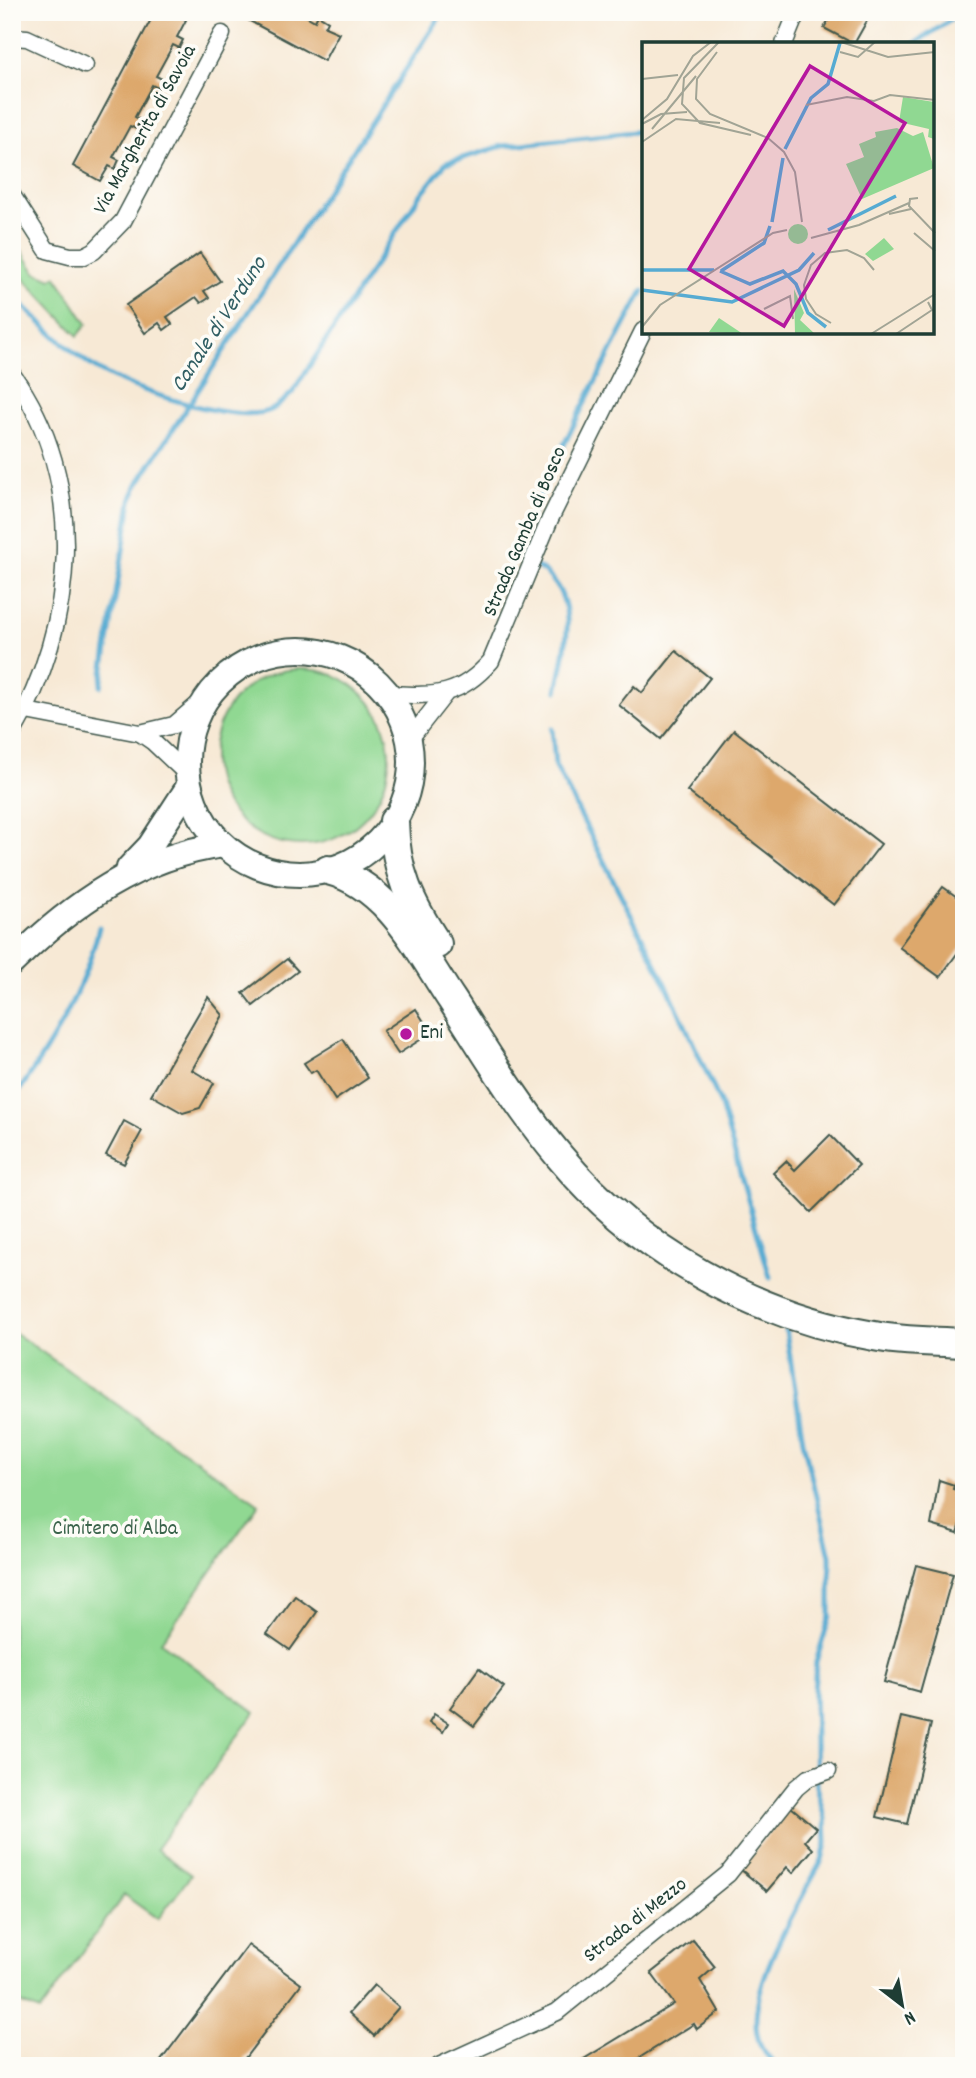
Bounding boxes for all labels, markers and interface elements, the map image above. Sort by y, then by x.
street label: Via Margherita di Savoia [87,39,206,220]
inset map [642,42,934,334]
water label: Canale di Verduno [164,249,277,399]
street label: Strada Gamba di Bosco [477,442,575,622]
place label: Eni [420,1019,443,1049]
marker: Eni [398,1026,414,1042]
park label: Cimitero di Alba [52,1515,179,1545]
street label: Strada di Mezzo [578,1871,694,1971]
north arrow [867,1969,937,2039]
text: N [898,2003,920,2031]

